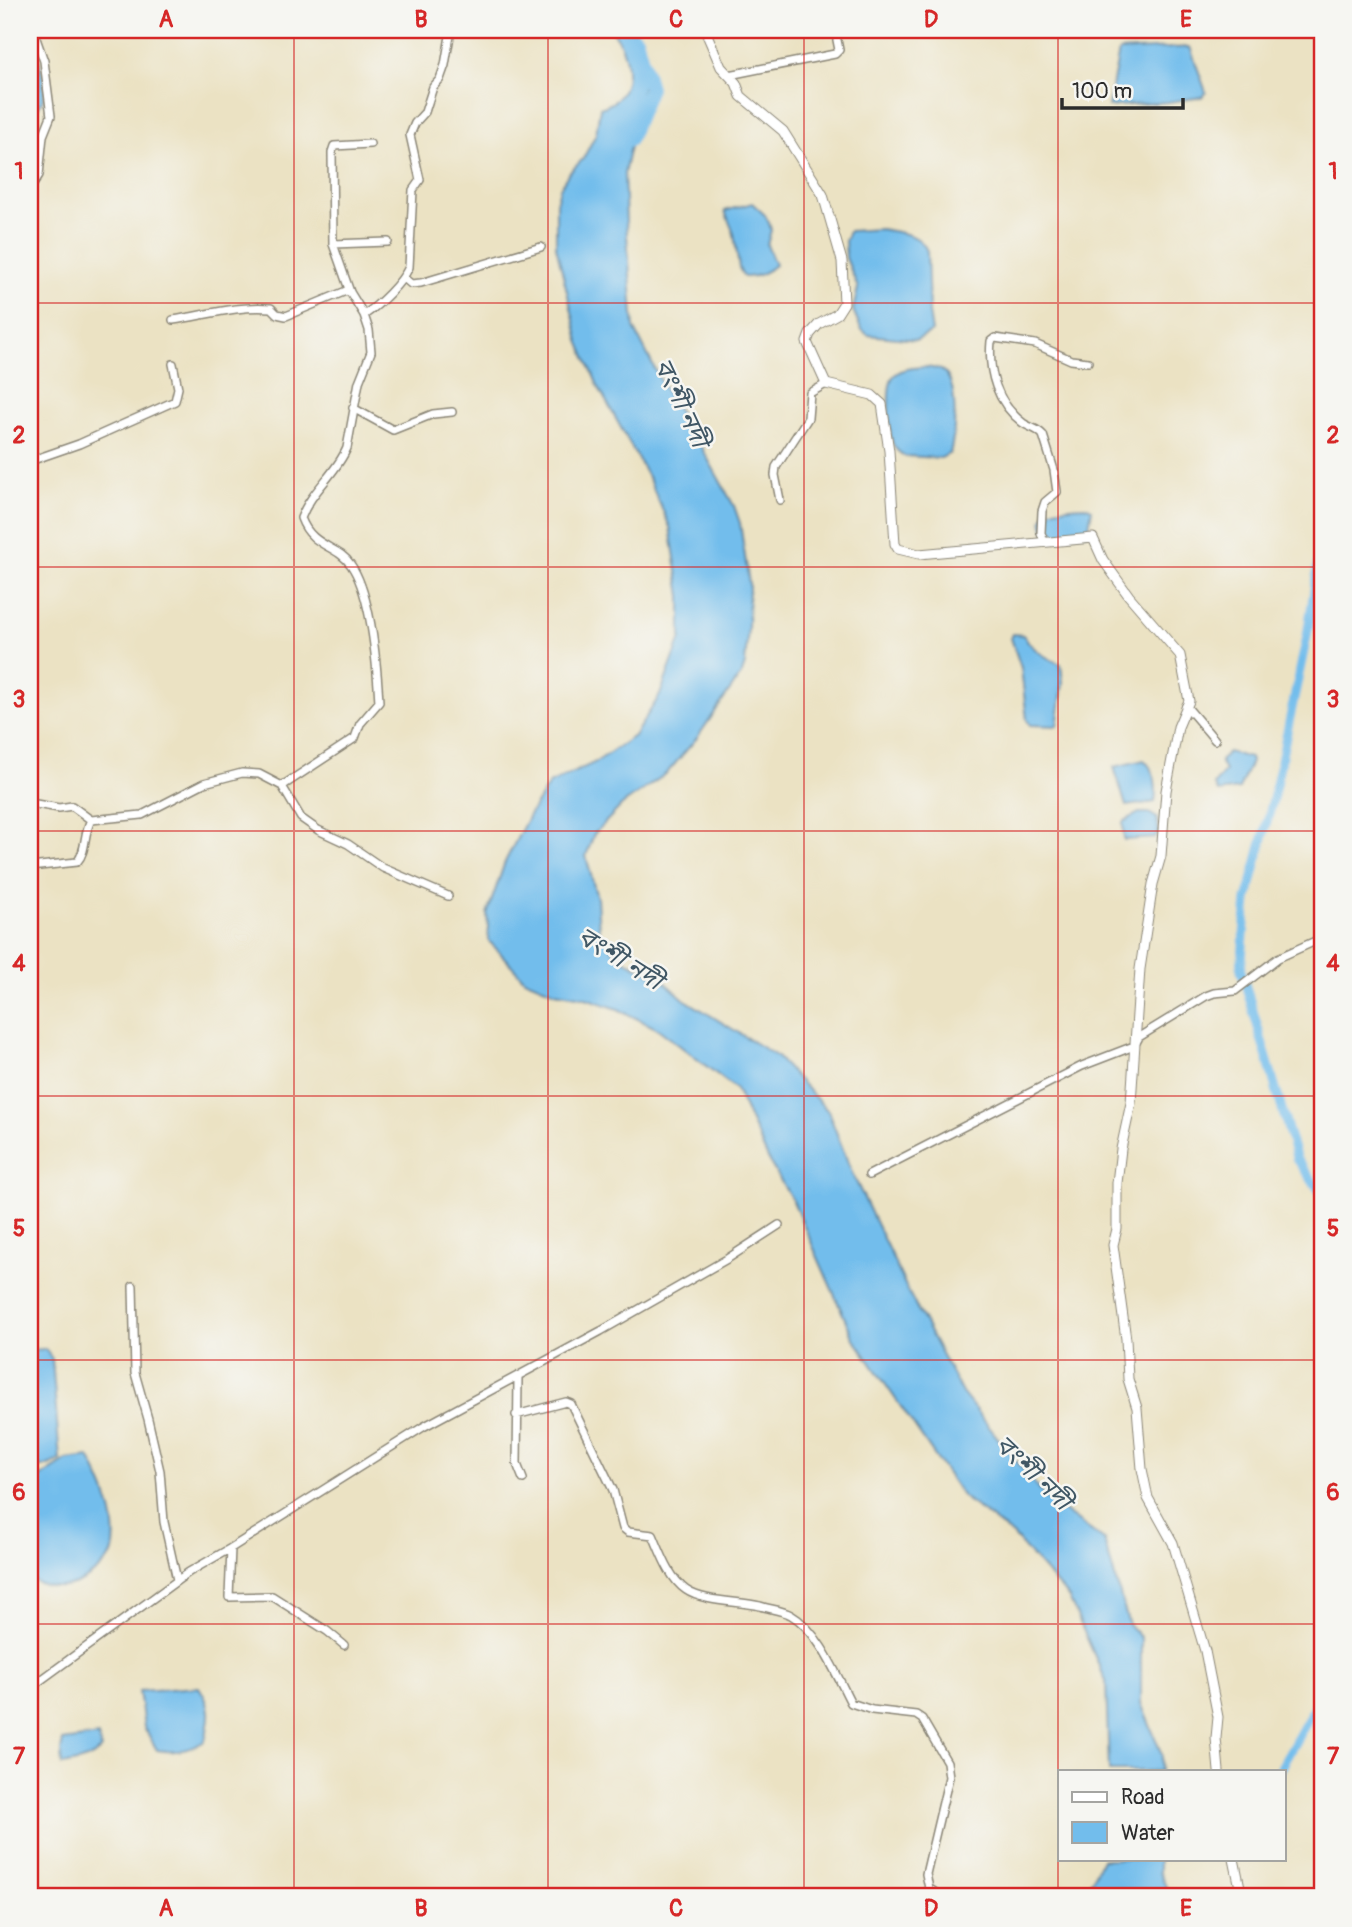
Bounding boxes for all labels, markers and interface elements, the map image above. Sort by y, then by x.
text: A [159,5,174,34]
text: B [414,5,428,34]
text: C [669,5,683,34]
text: D [924,5,938,34]
text: E [1180,5,1192,34]
scale bar [1062,66,1182,110]
text: 100 m [1072,78,1132,105]
text: 1 [15,157,24,186]
text: 1 [1329,157,1338,186]
water label: বংশী নদী [647,354,718,457]
text: 2 [13,421,26,450]
text: 2 [1327,421,1340,450]
text: 3 [13,685,25,714]
text: 3 [1327,685,1339,714]
water label: বংশী নদী [572,920,673,1000]
text: 4 [12,949,26,978]
text: 4 [1326,949,1340,978]
text: 5 [13,1214,25,1243]
text: 5 [1327,1214,1339,1243]
water label: বংশী নদী [988,1429,1082,1521]
text: 6 [12,1478,26,1507]
text: 6 [1326,1478,1340,1507]
text: 7 [13,1742,26,1771]
text: 7 [1327,1742,1340,1771]
legend [1058,1770,1286,1860]
text: Road [1121,1784,1165,1811]
text: Water [1121,1820,1175,1847]
text: A [159,1894,174,1923]
text: B [414,1894,428,1923]
text: C [669,1894,683,1923]
text: D [924,1894,938,1923]
text: E [1180,1894,1192,1923]

